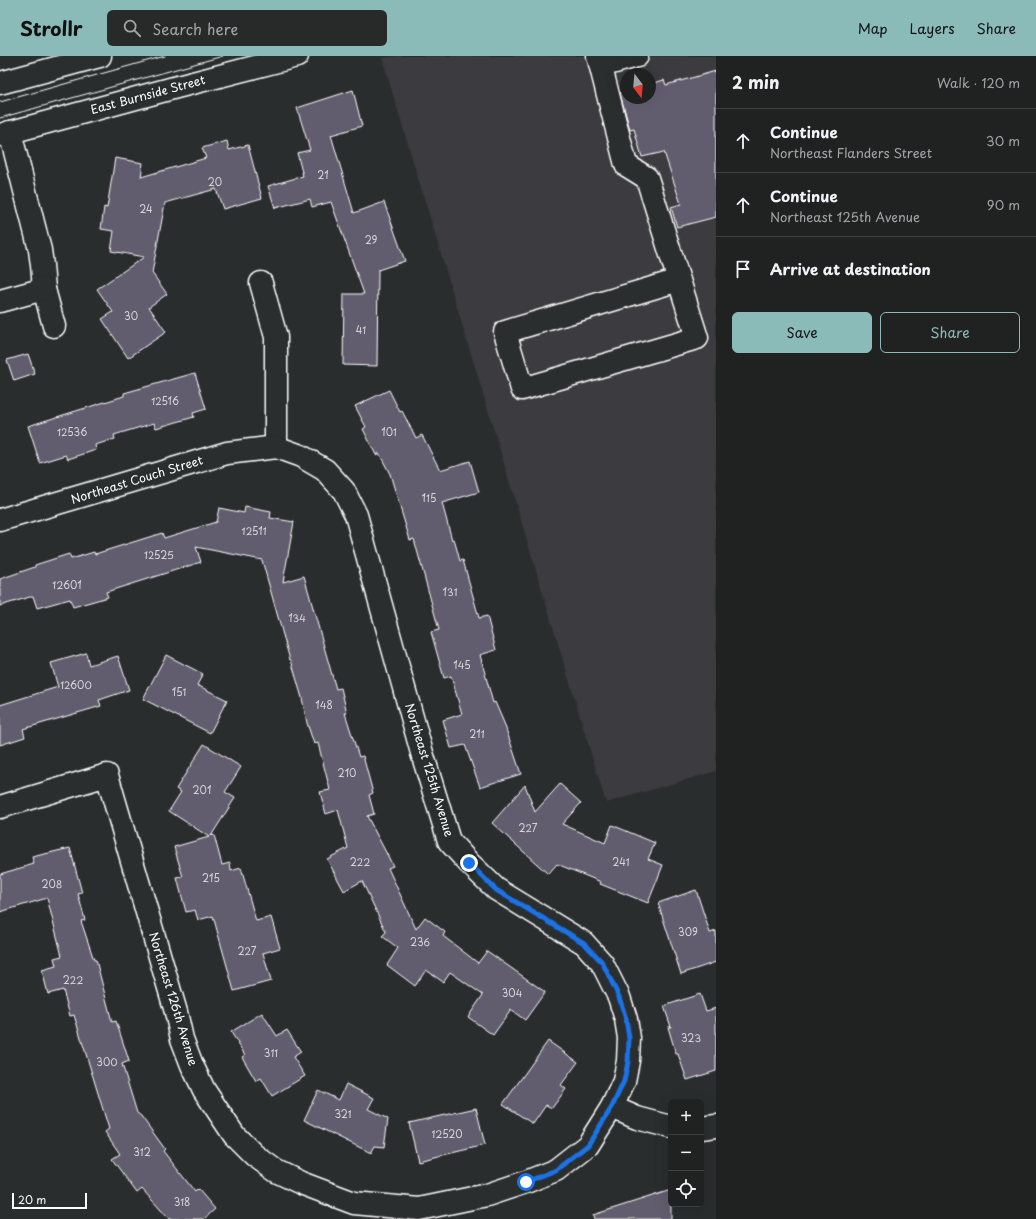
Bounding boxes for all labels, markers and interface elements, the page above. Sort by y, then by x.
search box [107,10,387,46]
text: Strollr [20,14,83,42]
icon: search [121,17,143,39]
text: Search here [153,17,238,40]
text: Map [858,18,888,39]
text: Layers [910,18,955,39]
text: Share [977,18,1016,39]
north arrow [620,68,656,104]
text: 2 min [732,69,779,95]
street label: East Burnside Street [88,70,207,118]
text: Walk · 120 m [937,73,1020,92]
text: Continue [770,120,838,143]
icon: ahead [732,130,754,152]
text: 30 m [986,131,1020,150]
text: Northeast Flanders Street [770,143,932,162]
house number: 21 [317,167,329,182]
house number: 20 [208,174,222,189]
text: Continue [770,184,838,207]
icon: ahead [732,194,754,216]
text: 90 m [987,195,1020,214]
house number: 24 [139,201,153,216]
text: Northeast 125th Avenue [770,207,920,226]
house number: 29 [365,232,378,247]
text: Arrive at destination [770,257,931,280]
icon: arrive [732,258,754,280]
house number: 30 [124,308,138,323]
button: Save [732,312,872,353]
button: Share [880,312,1020,353]
house number: 41 [356,322,366,337]
house number: 12516 [151,393,179,408]
house number: 12536 [57,424,87,439]
house number: 101 [381,424,397,439]
street label: Northeast Couch Street [68,450,205,508]
house number: 115 [422,490,436,505]
house number: 12511 [241,523,267,538]
house number: 12525 [144,547,174,562]
house number: 12601 [52,577,82,592]
house number: 131 [443,584,458,599]
house number: 134 [288,610,306,625]
house number: 145 [453,657,471,672]
house number: 12600 [60,677,92,692]
house number: 151 [172,684,186,699]
house number: 148 [315,697,333,712]
street label: Northeast 125th Avenue [401,701,459,839]
house number: 211 [469,726,485,741]
house number: 210 [338,765,356,780]
house number: 201 [193,782,211,797]
house number: 227 [519,820,538,835]
house number: 222 [350,854,370,869]
route end [460,854,478,872]
house number: 241 [612,854,630,869]
house number: 215 [202,870,220,885]
house number: 208 [42,876,62,891]
house number: 309 [678,924,698,939]
street label: Northeast 126th Avenue [145,930,203,1068]
house number: 236 [410,934,430,949]
house number: 227 [238,943,257,958]
house number: 222 [63,972,83,987]
house number: 304 [502,985,523,1000]
house number: 323 [681,1030,701,1045]
house number: 311 [264,1045,278,1060]
house number: 300 [96,1054,118,1069]
map controls [668,1099,704,1207]
button: + [668,1099,704,1135]
house number: 321 [334,1106,352,1121]
house number: 12520 [431,1126,463,1141]
button: − [668,1135,704,1171]
house number: 312 [133,1144,151,1159]
button: locate [668,1171,704,1207]
route start [517,1173,535,1191]
scale bar [12,1191,87,1210]
text: 20 m [18,1191,46,1208]
house number: 318 [174,1194,190,1209]

